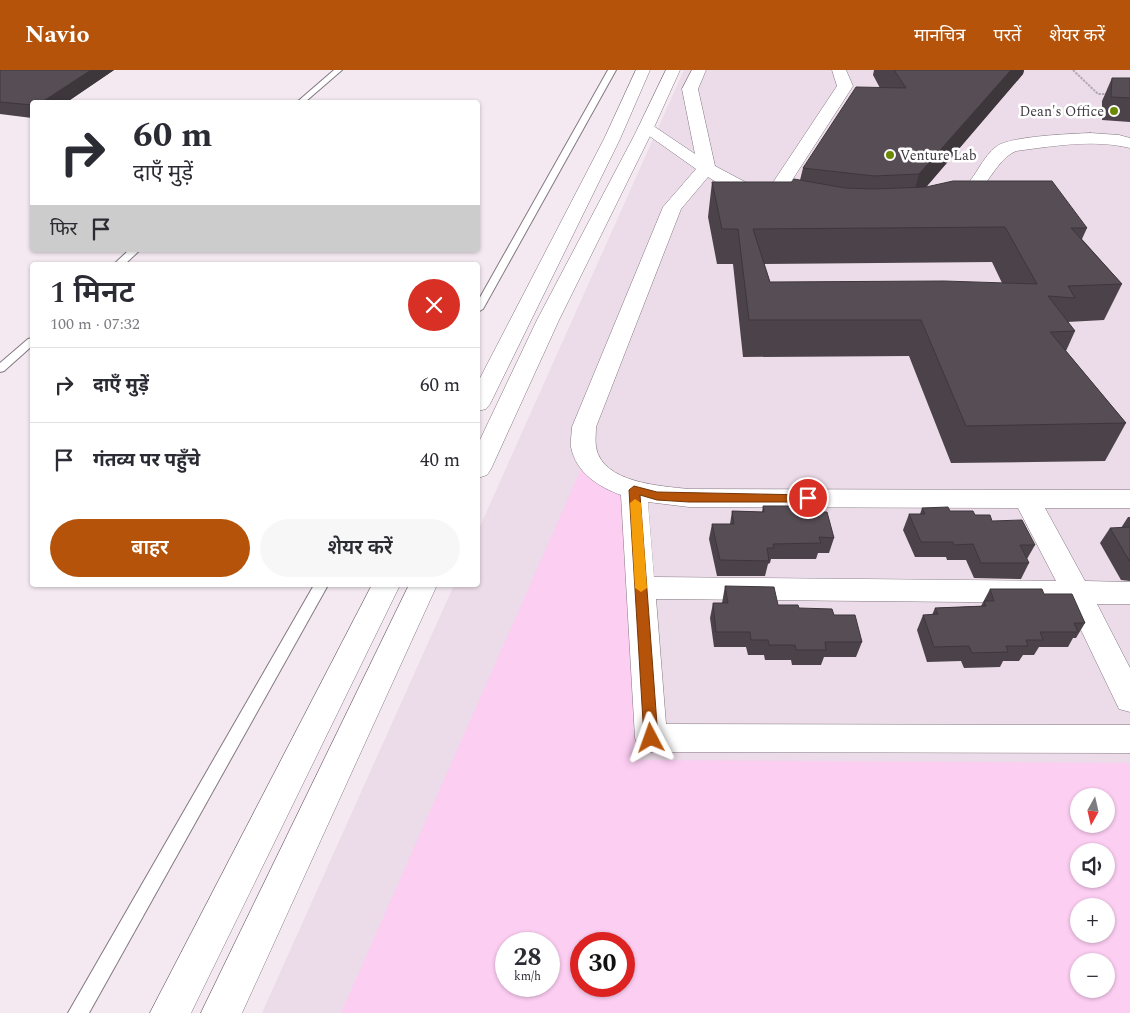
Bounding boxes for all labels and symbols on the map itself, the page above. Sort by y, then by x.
place label: Dean's Office [1019,101,1104,122]
marker: Dean's Office [1108,105,1120,117]
place label: Venture Lab [900,145,977,166]
marker: Venture Lab [884,149,896,161]
pin [787,477,829,519]
position arrow [624,711,676,763]
north arrow [1070,788,1115,832]
speed limit sign: 30 [570,932,635,997]

